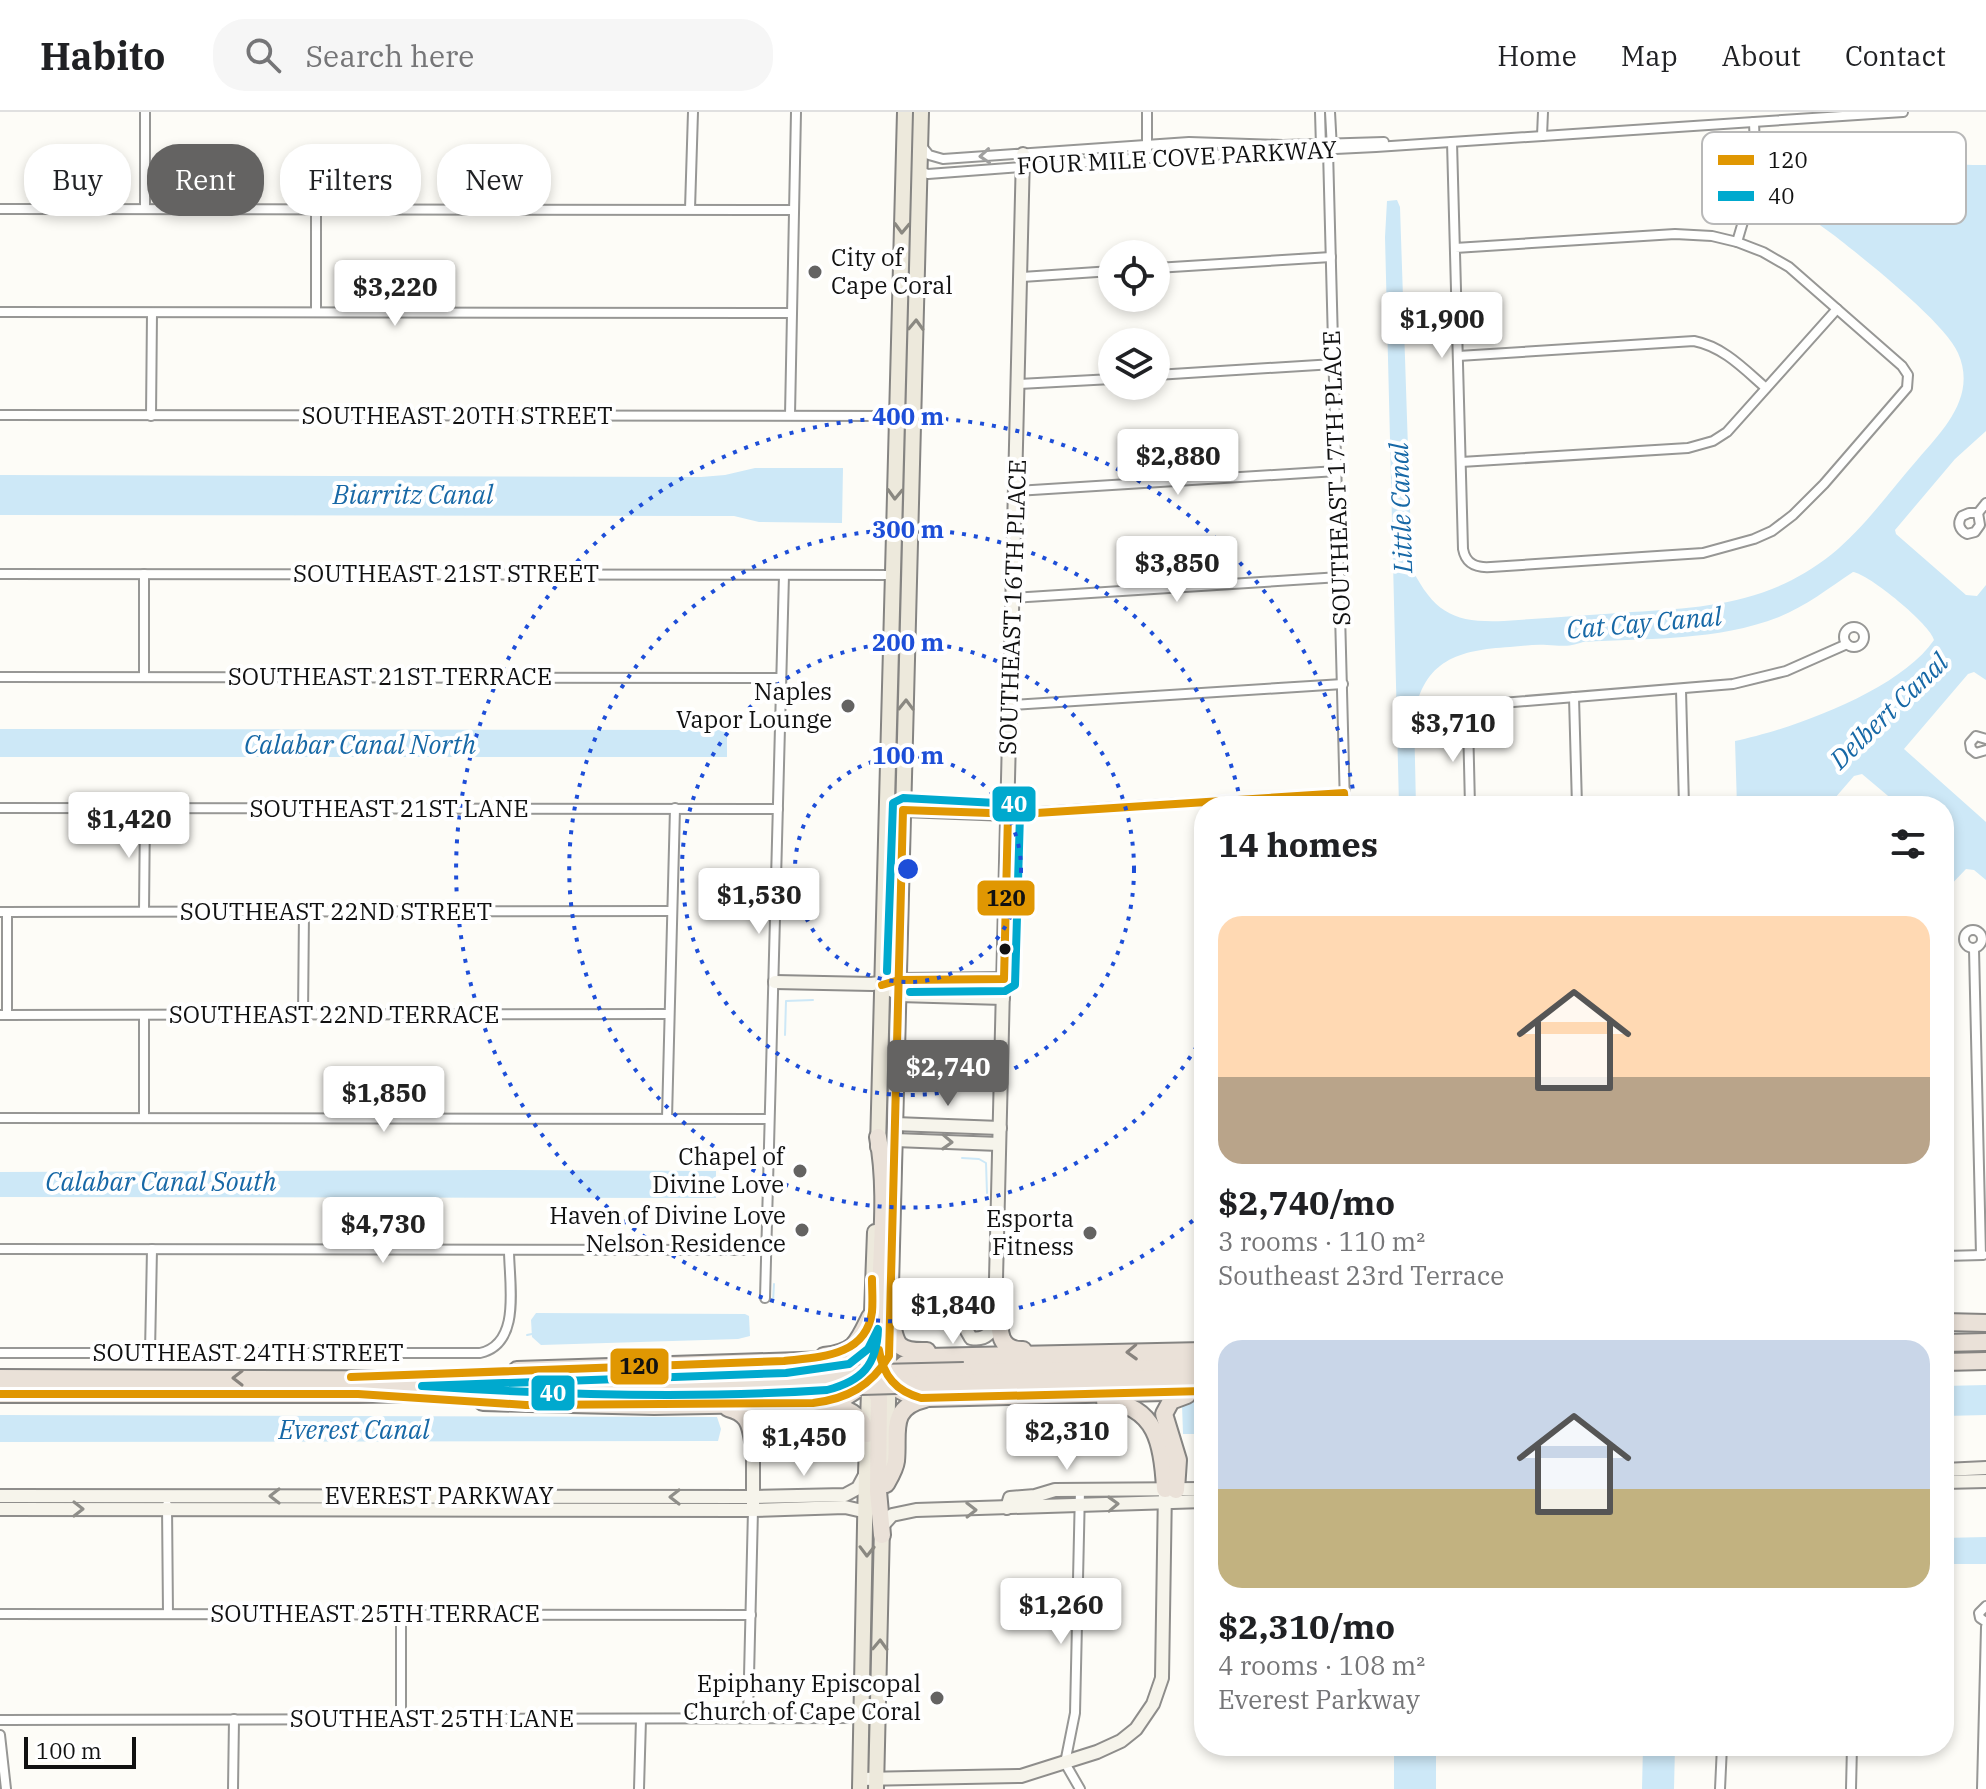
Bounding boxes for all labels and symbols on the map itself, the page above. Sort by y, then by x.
legend [1702,132,1966,224]
street label: FOUR MILE COVE PARKWAY [1016,133,1338,181]
text: 120 [1768,145,1808,174]
one-way arrow [978,148,991,165]
text: 40 [1768,181,1794,210]
one-way arrow [893,222,911,235]
place label: City of Cape Coral [831,241,953,301]
pin: $3,220 [330,260,460,328]
marker: City of Cape Coral [806,263,824,281]
pin: $1,900 [1377,292,1507,360]
one-way arrow [907,318,924,331]
street label: SOUTHEAST 17TH PLACE [1315,330,1357,626]
street label: SOUTHEAST 20TH STREET [301,399,613,431]
text: 400 m [872,400,944,432]
pin: $2,880 [1113,429,1243,497]
water label: Little Canal [1381,442,1419,575]
street label: SOUTHEAST 16TH PLACE [991,459,1033,755]
water label: Biarritz Canal [332,477,494,511]
one-way arrow [886,488,904,501]
text: 300 m [872,513,944,545]
pin: $3,850 [1112,536,1242,604]
street label: SOUTHEAST 21ST STREET [293,557,599,589]
water label: Cat Cay Canal [1565,598,1724,646]
text: 200 m [872,626,944,658]
water label: Delbert Canal [1821,645,1955,776]
street label: SOUTHEAST 21ST TERRACE [228,660,552,692]
place label: Naples Vapor Lounge [676,675,832,735]
pin: $3,710 [1388,696,1518,764]
marker: Naples Vapor Lounge [839,697,857,715]
one-way arrow [898,698,915,711]
water label: Calabar Canal North [244,727,477,761]
text: 100 m [872,739,944,771]
line badge: 40 [991,785,1037,823]
text: 40 [1001,789,1027,818]
pin: $1,420 [64,792,194,860]
street label: SOUTHEAST 21ST LANE [249,792,529,824]
centre of rings [894,855,922,883]
pin: $1,530 [694,868,824,936]
line badge: 120 [976,879,1036,917]
text: 120 [986,883,1026,912]
street label: SOUTHEAST 22ND STREET [180,895,492,927]
unlabelled marker [997,941,1013,957]
street label: SOUTHEAST 22ND TERRACE [169,998,499,1030]
pin: $2,740 [883,1040,1013,1108]
pin: $1,850 [319,1066,449,1134]
one-way arrow [941,1133,954,1150]
place label: Chapel of Divine Love [652,1140,786,1200]
marker: Chapel of Divine Love [791,1162,809,1180]
water label: Calabar Canal South [45,1164,277,1198]
pin: $4,730 [318,1197,448,1265]
place label: Haven of Divine Love Nelson Residence [549,1199,786,1259]
place label: Esporta Fitness [986,1202,1074,1262]
marker: Haven of Divine Love Nelson Residence [793,1221,811,1239]
marker: Esporta Fitness [1081,1224,1099,1242]
pin: $1,840 [888,1278,1018,1346]
street label: SOUTHEAST 24TH STREET [92,1336,404,1368]
one-way arrow [1125,1344,1138,1361]
line badge: 120 [609,1347,670,1386]
text: 120 [619,1351,659,1380]
one-way arrow [231,1369,244,1387]
line badge: 40 [530,1374,576,1412]
text: 40 [540,1378,566,1407]
pin: $2,310 [1002,1404,1132,1472]
pin: $1,450 [739,1410,869,1478]
water label: Everest Canal [278,1412,430,1446]
street label: EVEREST PARKWAY [324,1479,554,1511]
one-way arrow [268,1487,281,1505]
one-way arrow [668,1488,681,1506]
one-way arrow [1107,1495,1120,1512]
one-way arrow [72,1500,85,1518]
one-way arrow [965,1501,978,1519]
one-way arrow [858,1545,875,1558]
pin: $1,260 [996,1578,1126,1646]
street label: SOUTHEAST 25TH TERRACE [210,1597,540,1629]
one-way arrow [871,1638,889,1651]
place label: Epiphany Episcopal Church of Cape Coral [683,1667,921,1727]
marker: Epiphany Episcopal Church of Cape Coral [928,1689,946,1707]
street label: SOUTHEAST 25TH LANE [290,1702,574,1734]
scale bar [24,1733,136,1769]

